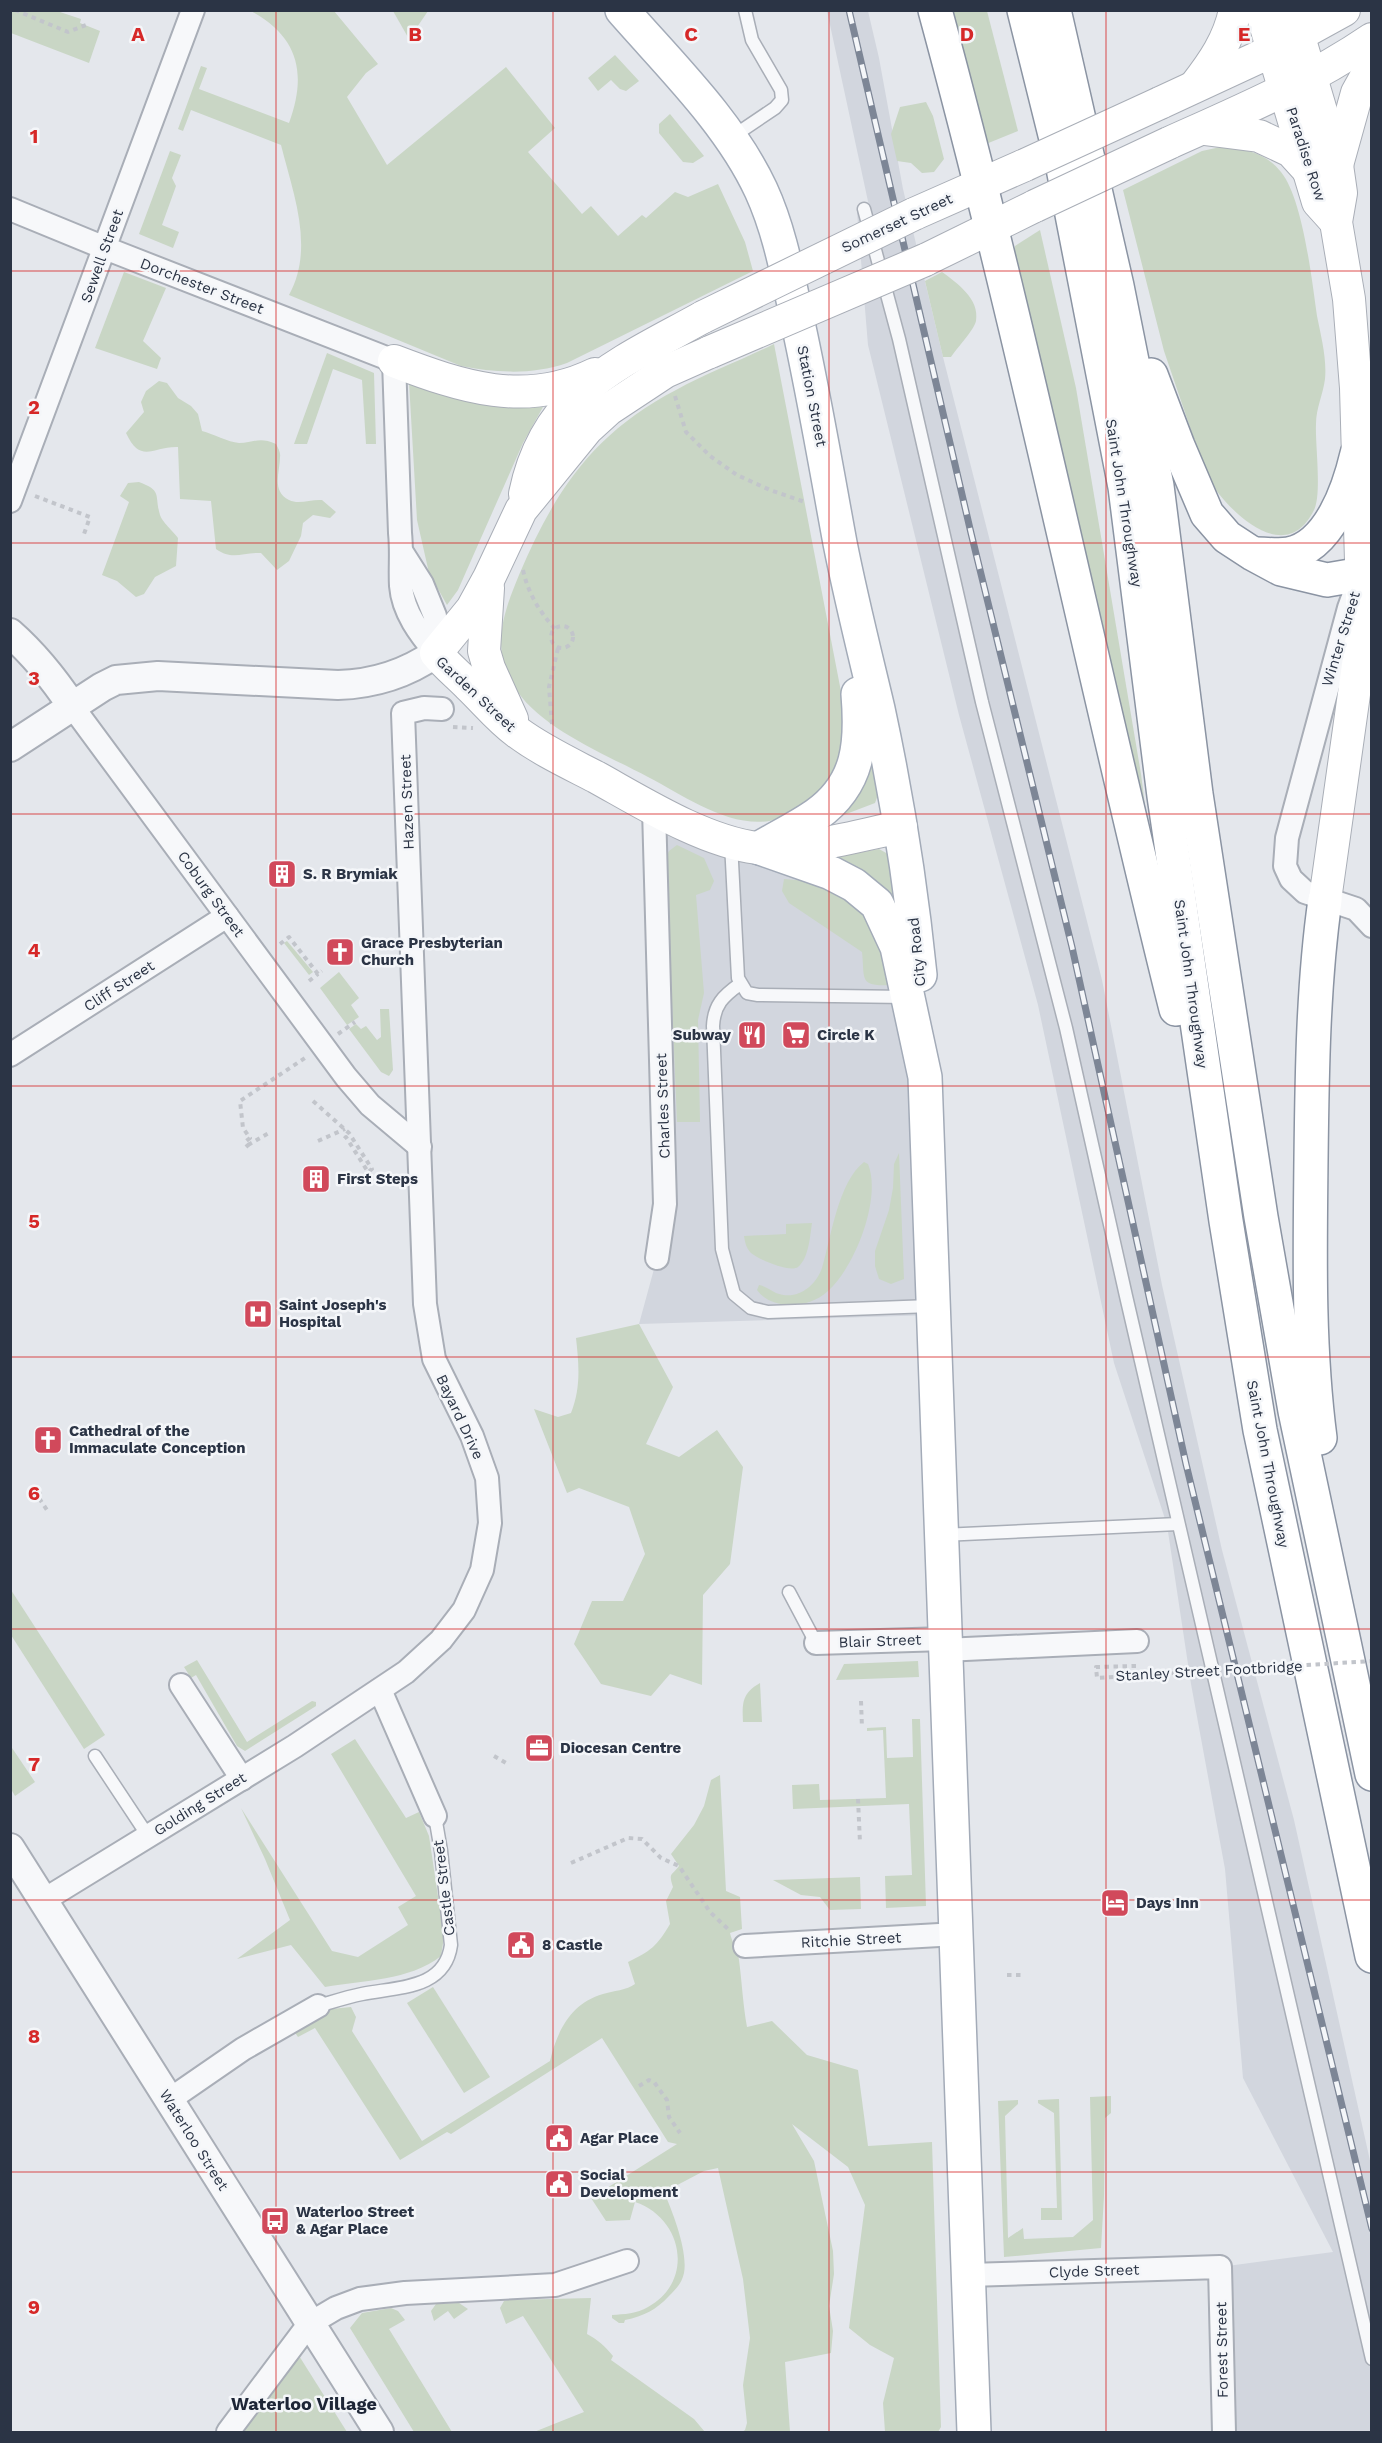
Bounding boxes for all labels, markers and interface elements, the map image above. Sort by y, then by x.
text: A [131,22,145,46]
text: B [408,22,422,46]
text: C [684,22,698,46]
text: D [960,22,974,46]
text: E [1238,22,1250,46]
street label: Paradise Row [1282,105,1330,204]
text: 1 [30,124,38,148]
street label: Somerset Street [839,189,956,257]
street label: Sewell Street [77,206,127,305]
street label: Dorchester Street [138,254,267,318]
street label: Station Street [793,344,831,449]
text: 2 [28,395,40,419]
street label: Saint John Throughway [1102,417,1146,589]
street label: Winter Street [1318,589,1364,689]
street label: Garden Street [432,652,520,736]
text: 3 [28,666,40,690]
street label: Hazen Street [396,753,418,850]
street label: Coburg Street [174,847,249,941]
building icon: S. R Brymiak [266,858,298,890]
place label: S. R Brymiak [303,865,398,883]
street label: Saint John Throughway [1170,898,1212,1070]
street label: City Road [904,916,930,988]
place label: Grace Presbyterian Church [361,934,503,969]
church icon: Grace Presbyterian Church [324,936,356,968]
text: 4 [28,938,41,962]
street label: Cliff Street [80,956,158,1015]
restaurant icon: Subway [736,1019,768,1051]
supermarket icon: Circle K [780,1019,812,1051]
place label: Subway [673,1026,732,1044]
place label: Circle K [817,1026,875,1044]
street label: Charles Street [652,1052,674,1159]
building icon: First Steps [300,1163,332,1195]
place label: First Steps [337,1170,418,1188]
text: 5 [28,1209,40,1233]
place label: Saint Joseph's Hospital [279,1296,387,1331]
hospital icon: Saint Joseph's Hospital [242,1298,274,1330]
street label: Bayard Drive [432,1372,488,1462]
street label: Saint John Throughway [1243,1379,1293,1550]
place label: Cathedral of the Immaculate Conception [69,1422,246,1457]
church icon: Cathedral of the Immaculate Conception [32,1424,64,1456]
text: 6 [28,1481,40,1505]
street label: Blair Street [838,1631,922,1651]
street label: Stanley Street Footbridge [1115,1657,1303,1685]
office icon: Diocesan Centre [523,1732,555,1764]
place label: Diocesan Centre [560,1739,682,1757]
text: 7 [28,1752,40,1776]
street label: Golding Street [151,1768,250,1840]
street label: Castle Street [429,1838,459,1937]
hotel icon: Days Inn [1099,1887,1131,1919]
place label: Days Inn [1136,1894,1199,1912]
street label: Ritchie Street [800,1928,902,1952]
public building icon: 8 Castle [505,1929,537,1961]
place label: 8 Castle [542,1936,603,1954]
text: 8 [28,2024,40,2048]
street label: Waterloo Street [156,2086,233,2195]
public building icon: Agar Place [543,2122,575,2154]
place label: Agar Place [580,2129,659,2147]
place label: Social Development [580,2166,679,2201]
public building icon: Social Development [543,2168,575,2200]
place label: Waterloo Street & Agar Place [296,2203,414,2238]
bus stop icon: Waterloo Street & Agar Place [259,2205,291,2237]
street label: Clyde Street [1048,2260,1140,2282]
text: 9 [28,2295,40,2319]
street label: Forest Street [1212,2301,1232,2398]
district label: Waterloo Village [231,2393,377,2414]

